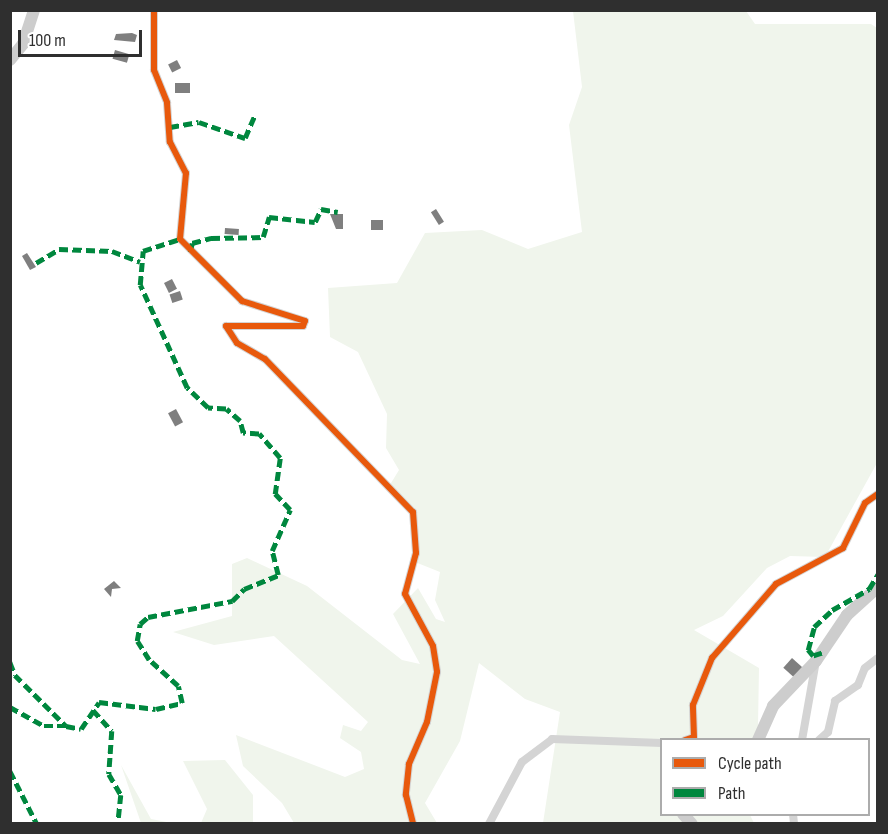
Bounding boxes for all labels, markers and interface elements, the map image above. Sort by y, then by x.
scale bar [21,18,146,56]
text: 100 m [29,30,66,51]
legend [660,738,870,816]
text: Cycle path [718,753,782,774]
text: Path [718,783,746,804]

